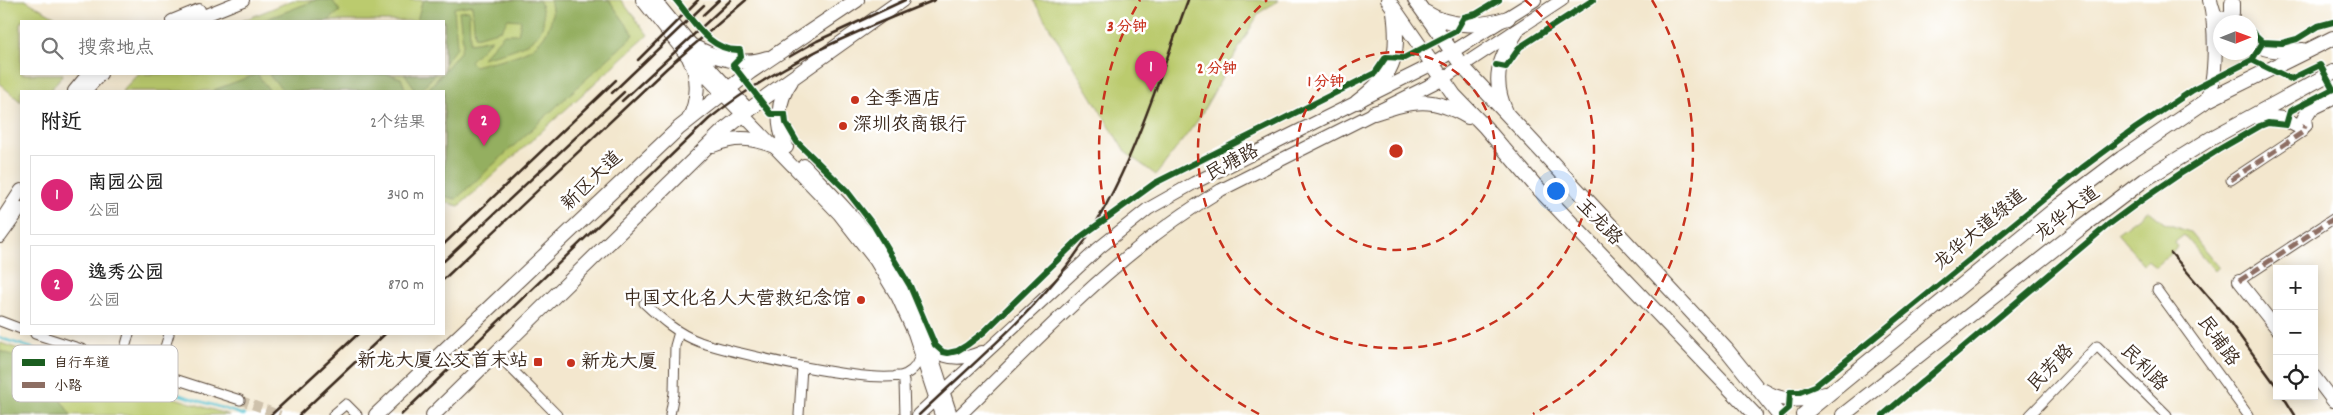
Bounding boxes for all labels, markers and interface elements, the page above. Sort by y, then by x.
north arrow [2213,15,2258,60]
text: 3 分钟 [1107,17,1147,39]
search box [20,20,445,75]
icon: search [38,34,66,62]
text: 搜索地点 [78,36,154,63]
pin: 1 [1135,51,1167,92]
text: 2 分钟 [1197,59,1237,81]
text: 1 分钟 [1308,72,1344,94]
place label: 全季酒店 [865,87,941,114]
marker: 全季酒店 [849,94,861,106]
pin: 2 [468,105,500,146]
text: 附近 [40,109,82,139]
text: 2个结果 [370,112,425,135]
place label: 深圳农商银行 [853,113,967,140]
marker: 深圳农商银行 [837,120,849,132]
street label: 民塘路 [1201,139,1265,189]
centre of rings [1387,142,1405,160]
street label: 新区大道 [556,146,630,218]
text: 南园公园 [88,171,164,198]
your location [1543,178,1569,204]
street label: 龙华大道 [2030,181,2106,249]
text: 1 [55,184,59,207]
text: 340 m [387,184,424,207]
street label: 龙华大道绿道 [1929,184,2033,278]
street label: 玉龙路 [1568,193,1628,253]
text: 公园 [88,200,120,223]
text: 逸秀公园 [88,261,164,288]
map controls [2273,265,2318,400]
button: + [2273,265,2318,310]
text: 2 [54,274,61,297]
text: 870 m [388,274,424,297]
place label: 中国文化名人大营救纪念馆 [623,287,851,314]
text: 公园 [88,290,120,313]
marker: 中国文化名人大营救纪念馆 [855,294,867,306]
button: − [2273,310,2318,355]
street label: 民埔路 [2189,311,2245,373]
street label: 民芳路 [2022,339,2082,399]
street label: 民利路 [2113,339,2173,399]
legend [12,345,178,402]
place label: 新龙大厦公交首末站 [357,349,528,376]
place label: 新龙大厦 [581,350,657,377]
text: 自行车道 [54,354,110,374]
button: locate [2273,355,2318,400]
marker: 新龙大厦公交首末站 [532,356,544,368]
marker: 新龙大厦 [565,357,577,369]
text: 小路 [54,377,82,397]

